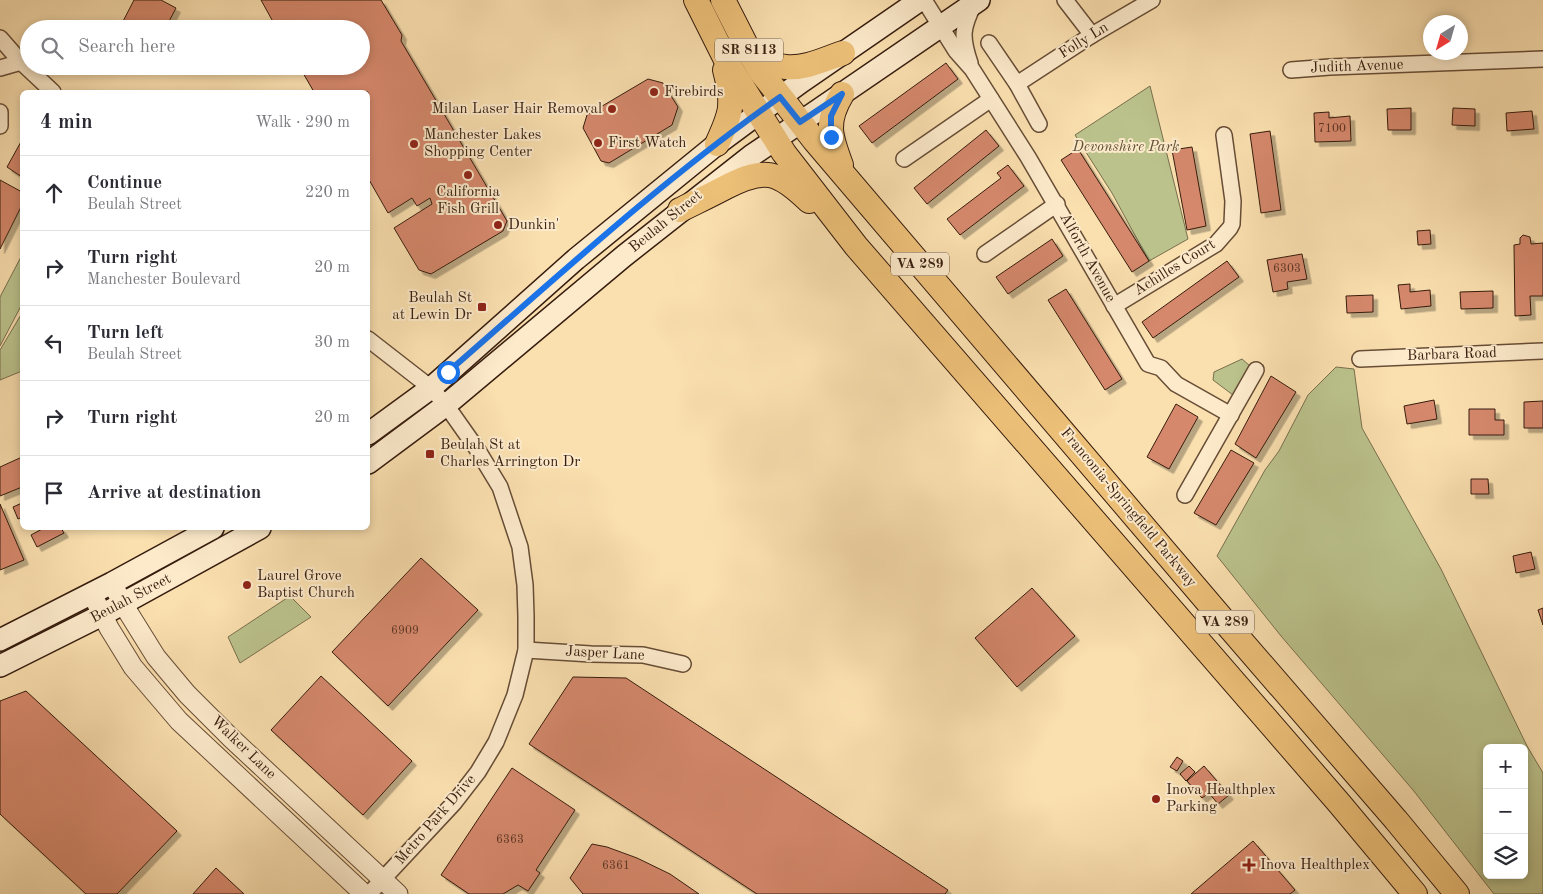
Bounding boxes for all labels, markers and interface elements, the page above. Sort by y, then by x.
north arrow [1423,15,1468,60]
search box [20,20,370,75]
street label: Folly Ln [1057,20,1111,62]
icon: search [38,34,66,62]
text: Search here [78,38,175,57]
road number: SR 8113 [715,38,783,62]
street label: Judith Avenue [1310,58,1404,76]
place label: Firebirds [664,85,723,100]
marker: Firebirds [648,86,660,98]
place label: Milan Laser Hair Removal [431,102,602,117]
marker: Milan Laser Hair Removal [606,103,618,115]
text: 4 min [40,112,93,133]
text: Walk · 290 m [255,115,350,131]
house number: 7100 [1318,123,1346,135]
route end [820,126,843,149]
place label: Manchester Lakes Shopping Center [424,128,541,160]
place label: First Watch [608,136,686,151]
marker: First Watch [592,137,604,149]
marker: Manchester Lakes Shopping Center [408,138,420,150]
park label: Devonshire Park [1072,140,1179,155]
marker: California Fish Grill [462,169,474,181]
text: Continue [87,174,162,193]
icon: ahead [40,179,68,207]
text: 220 m [305,185,350,201]
place label: California Fish Grill [436,185,500,217]
street label: Beulah Street [627,188,705,256]
text: Beulah Street [87,197,182,213]
street label: Alforth Avenue [1056,211,1118,305]
place label: Dunkin' [508,218,559,233]
marker: Dunkin' [492,219,504,231]
street label: Achilles Court [1132,237,1218,299]
text: Turn right [87,249,177,268]
road number: VA 289 [891,252,949,276]
icon: right [40,254,68,282]
text: 20 m [314,260,350,276]
house number: 6303 [1273,263,1301,275]
text: Manchester Boulevard [87,272,241,288]
place label: Beulah St at Lewin Dr [392,291,472,323]
marker: Beulah St at Lewin Dr [476,301,488,313]
text: Turn left [87,324,164,343]
icon: left [40,329,68,357]
text: 30 m [314,335,350,351]
street label: Barbara Road [1407,346,1497,364]
text: Beulah Street [87,347,182,363]
route start [437,361,460,384]
icon: right [40,404,68,432]
text: Turn right [87,409,177,428]
text: 20 m [314,410,350,426]
street label: Franconia-Springfield Parkway [1057,426,1199,590]
place label: Beulah St at Charles Arrington Dr [440,438,580,470]
marker: Beulah St at Charles Arrington Dr [424,448,436,460]
icon: arrive [40,479,68,507]
text: Arrive at destination [87,484,261,503]
place label: Laurel Grove Baptist Church [257,569,355,601]
street label: Beulah Street [88,572,174,626]
marker: Laurel Grove Baptist Church [241,579,253,591]
road number: VA 289 [1196,610,1254,634]
house number: 6909 [391,625,419,637]
street label: Jasper Lane [565,644,645,664]
street label: Walker Lane [208,713,278,783]
map controls [1483,744,1528,879]
button: + [1483,744,1528,789]
street label: Metro Park Drive [393,772,479,868]
place label: Inova Healthplex Parking [1166,783,1276,815]
button: − [1483,789,1528,834]
marker: Inova Healthplex Parking [1150,793,1162,805]
house number: 6363 [496,834,524,846]
button: layers [1483,834,1528,879]
marker: Inova Healthplex [1242,858,1256,872]
place label: Inova Healthplex [1260,858,1370,873]
house number: 6361 [602,860,630,872]

